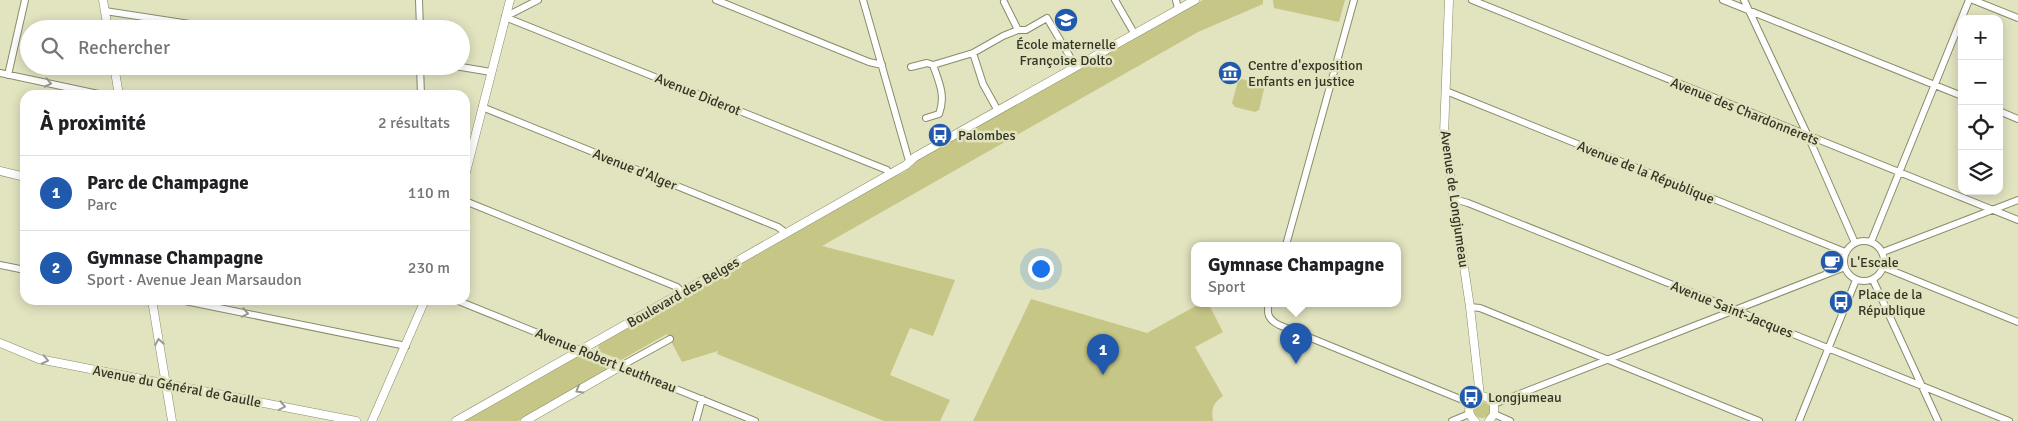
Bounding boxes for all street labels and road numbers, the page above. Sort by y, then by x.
street label: Avenue Diderot [652,70,743,119]
street label: Avenue des Chardonnerets [1668,74,1822,149]
street label: Avenue de Longjumeau [1436,130,1473,269]
street label: Avenue de la République [1575,137,1717,208]
street label: Avenue d'Alger [590,145,680,194]
street label: Boulevard des Belges [624,253,742,332]
street label: Avenue Saint-Jacques [1668,277,1795,342]
street label: Avenue Robert Leuthreau [533,324,679,397]
street label: Avenue du Général de Gaulle [91,362,263,411]

